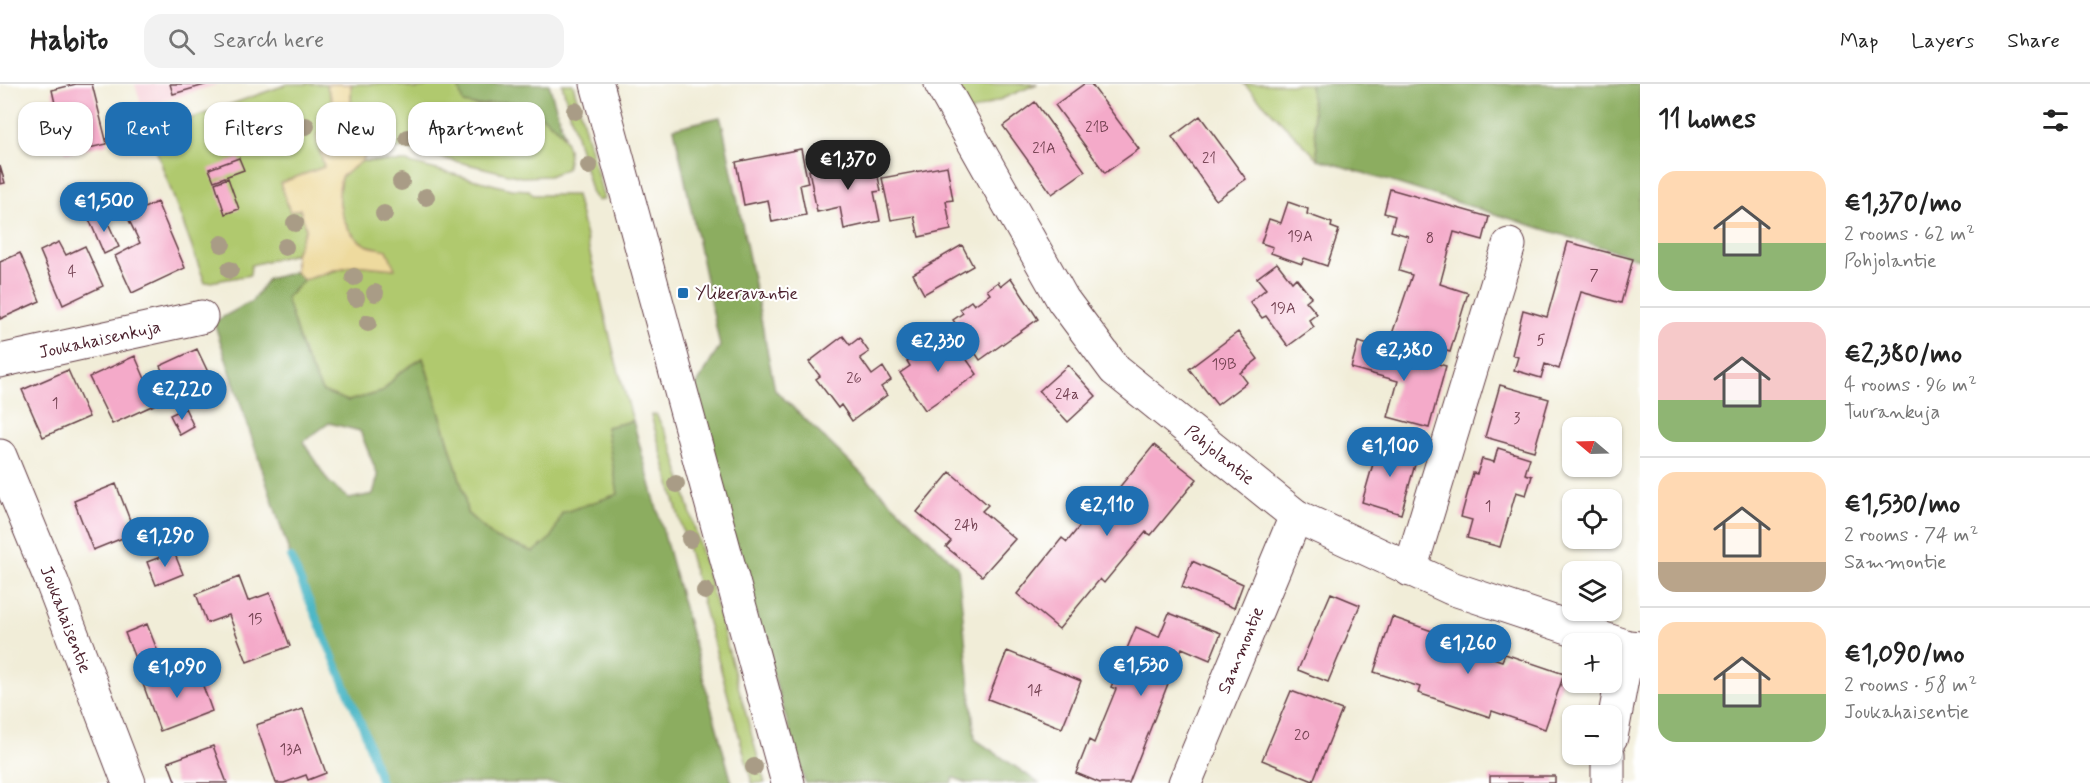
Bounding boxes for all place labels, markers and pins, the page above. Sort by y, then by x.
pin: €1,370 [799,140,897,191]
pin: €1,500 [55,182,153,233]
place label: Ylikeravantie [695,282,798,306]
marker: Ylikeravantie [676,286,690,300]
pin: €2,330 [889,322,987,373]
pin: €2,380 [1355,331,1453,382]
pin: €2,220 [133,370,231,421]
pin: €1,100 [1341,427,1439,478]
pin: €2,110 [1058,486,1156,537]
pin: €1,290 [116,517,214,568]
pin: €1,260 [1419,624,1517,675]
pin: €1,530 [1092,646,1190,697]
pin: €1,090 [128,648,226,699]

